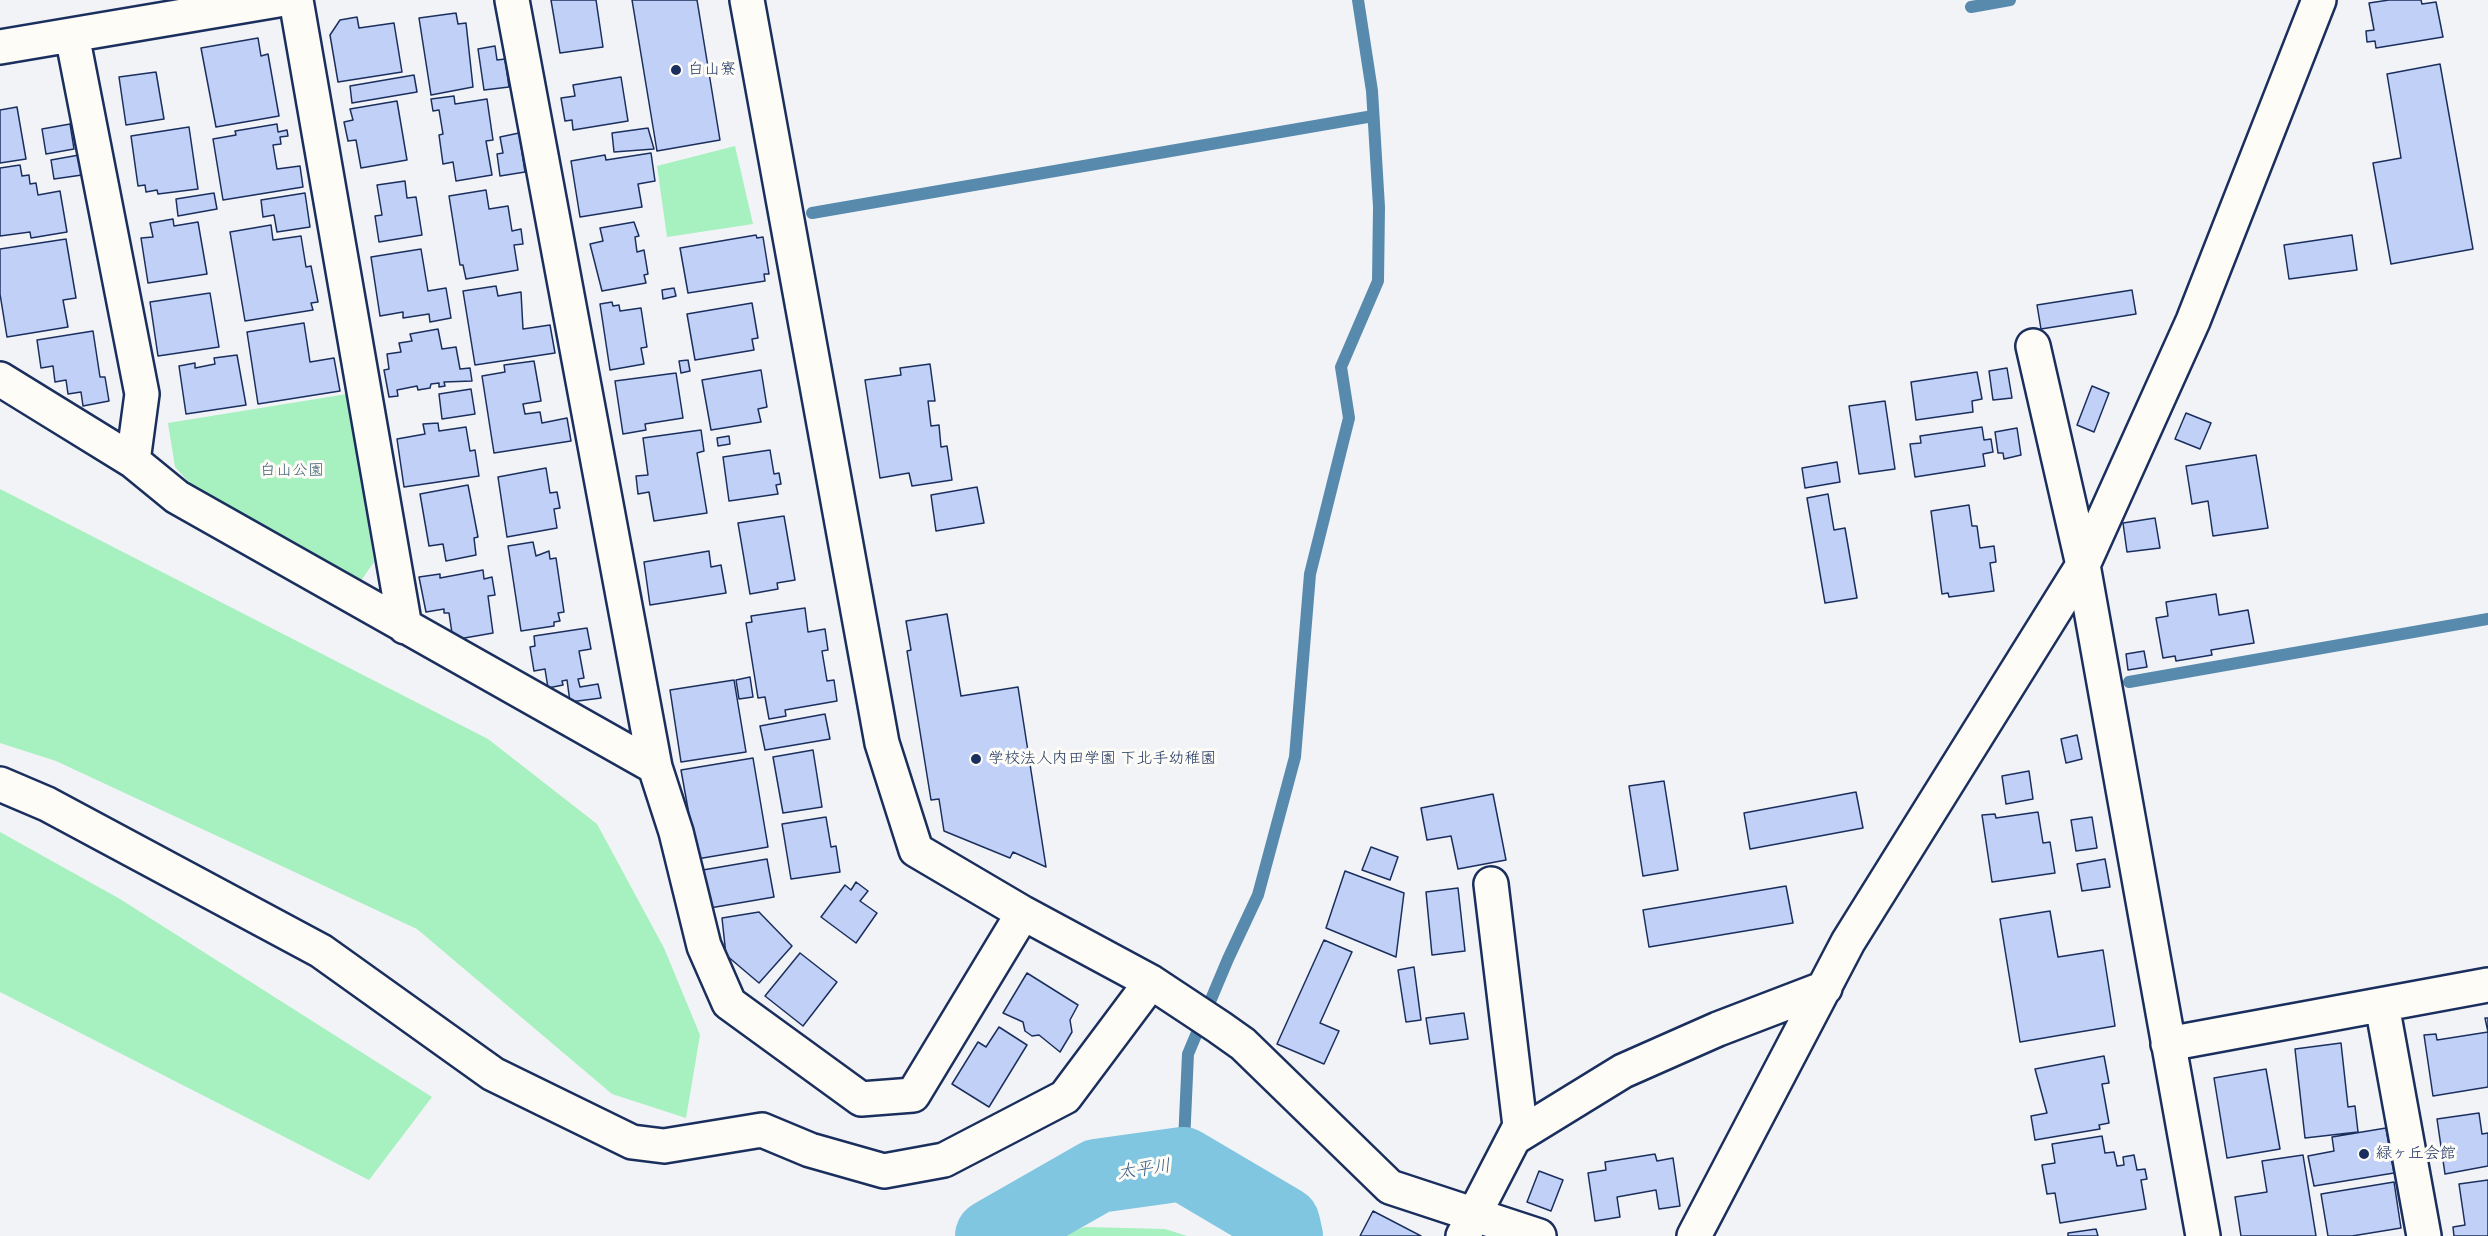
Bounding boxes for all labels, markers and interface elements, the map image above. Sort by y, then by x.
place label: 白山寮 [688,60,736,80]
marker: 白山寮 [669,63,683,77]
park label: 白山公園 [260,461,324,481]
place label: 学校法人内田学園 下北手幼稚園 [988,749,1216,769]
marker: 学校法人内田学園 下北手幼稚園 [969,752,983,766]
place label: 緑ヶ丘会館 [2376,1144,2456,1164]
marker: 緑ヶ丘会館 [2357,1147,2371,1161]
water label: 太平川 [1116,1156,1172,1184]

